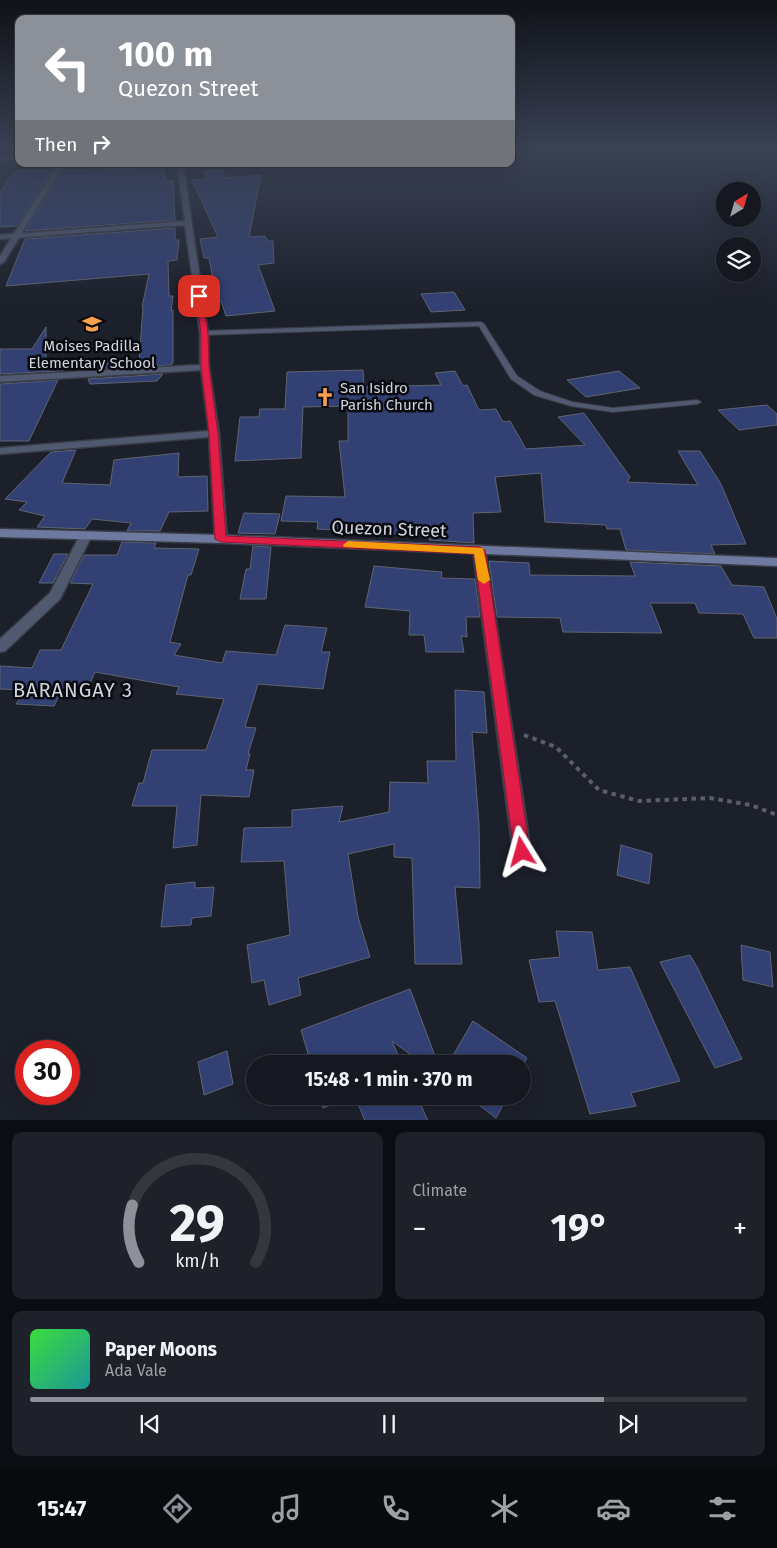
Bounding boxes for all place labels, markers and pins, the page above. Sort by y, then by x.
pin [178,275,220,317]
school or university icon: Moises Padilla Elementary School [81,313,103,335]
place label: Moises Padilla Elementary School [29,337,156,372]
place label: San Isidro Parish Church [340,379,433,414]
church icon: San Isidro Parish Church [314,386,336,408]

